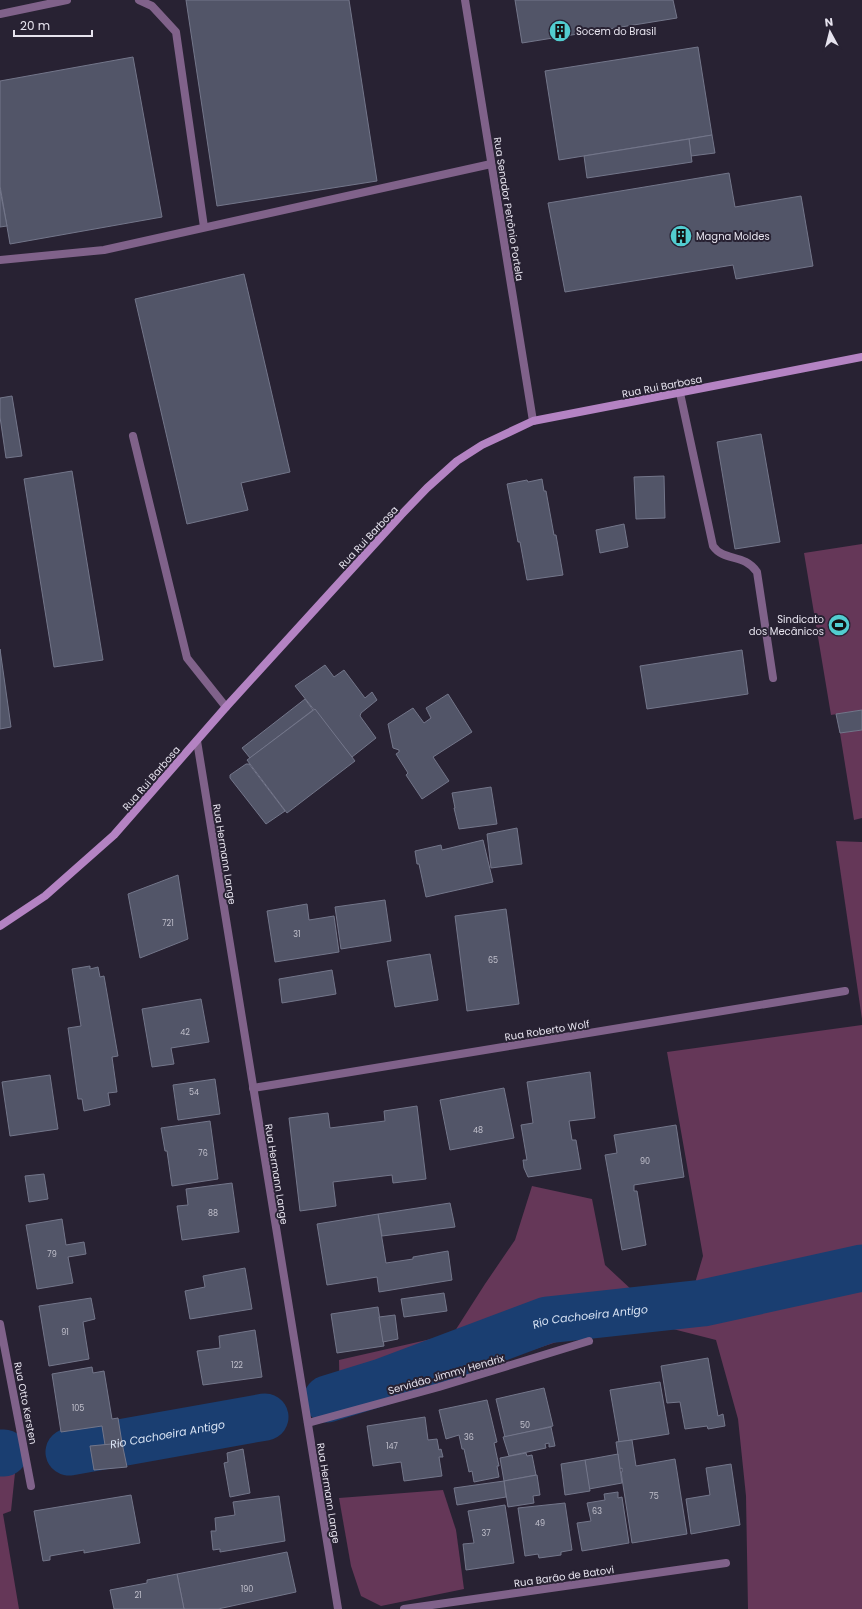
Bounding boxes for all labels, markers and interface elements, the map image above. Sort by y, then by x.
scale bar [14,12,92,38]
north arrow [810,12,850,52]
text: N [824,14,834,31]
text: 20 m [20,17,50,34]
building icon: Socem do Brasil [547,18,573,44]
place label: Socem do Brasil [576,24,656,39]
street label: Rua Senador Petrônio Portela [490,136,527,282]
building icon: Magna Moldes [668,223,694,249]
place label: Magna Moldes [696,229,770,244]
street label: Rua Rui Barbosa [621,371,703,402]
street label: Rua Rui Barbosa [335,503,402,572]
place label: Sindicato dos Mecânicos [749,612,824,639]
sports icon: Sindicato dos Mecânicos [826,612,852,638]
street label: Rua Rui Barbosa [119,743,184,814]
street label: Rua Hermann Lange [209,803,240,905]
house number: 721 [162,918,174,929]
house number: 31 [293,929,301,940]
house number: 65 [488,955,498,966]
street label: Rua Roberto Wolf [504,1016,591,1045]
house number: 42 [180,1027,190,1038]
house number: 54 [189,1087,199,1098]
street label: Rua Hermann Lange [261,1123,292,1225]
house number: 48 [473,1125,483,1136]
house number: 76 [198,1148,208,1159]
house number: 90 [640,1156,650,1167]
house number: 88 [208,1208,218,1219]
house number: 79 [47,1249,57,1260]
water label: Rio Cachoeira Antigo [530,1301,649,1333]
house number: 91 [61,1327,69,1338]
street label: Servidão Jimmy Hendrix [386,1351,506,1398]
house number: 122 [231,1360,243,1371]
street label: Rua Otto Kersten [10,1361,41,1446]
house number: 105 [72,1403,84,1414]
water label: Rio Cachoeira Antigo [109,1416,226,1453]
house number: 50 [520,1420,530,1431]
house number: 36 [464,1432,474,1443]
house number: 147 [386,1441,399,1452]
street label: Rua Hermann Lange [313,1442,344,1544]
house number: 75 [649,1491,659,1502]
house number: 63 [592,1506,602,1517]
house number: 49 [535,1518,545,1529]
house number: 37 [481,1528,491,1539]
street label: Rua Barão de Batovi [513,1562,615,1591]
house number: 190 [241,1584,253,1595]
house number: 21 [134,1590,142,1601]

